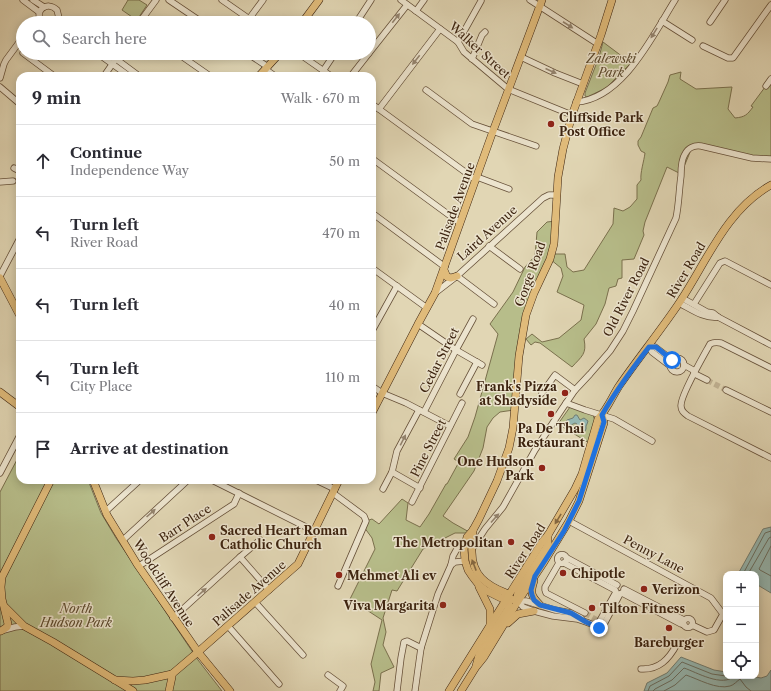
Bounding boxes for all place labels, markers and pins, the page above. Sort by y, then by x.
place label: Cliffside Park Post Office [559,110,645,139]
marker: Cliffside Park Post Office [546,119,556,129]
place label: Frank's Pizza at Shadyside [476,379,558,408]
marker: Frank's Pizza at Shadyside [560,388,570,398]
marker: Pa De Thai Restaurant [546,409,556,419]
place label: Pa De Thai Restaurant [517,421,585,450]
place label: One Hudson Park [457,454,535,483]
marker: One Hudson Park [537,463,547,473]
place label: Sacred Heart Roman Catholic Church [220,523,348,552]
marker: Sacred Heart Roman Catholic Church [207,532,217,542]
place label: The Metropolitan [393,535,504,550]
marker: The Metropolitan [506,537,516,547]
place label: Chipotle [571,566,625,581]
place label: Mehmet Ali ev [347,568,437,583]
marker: Chipotle [558,568,568,578]
marker: Mehmet Ali ev [334,570,344,580]
place label: Verizon [651,582,701,597]
marker: Verizon [639,584,649,594]
place label: Viva Margarita [343,598,436,613]
marker: Viva Margarita [438,600,448,610]
place label: Tilton Fitness [600,601,685,616]
marker: Tilton Fitness [587,603,597,613]
marker: Bareburger [664,623,674,633]
place label: Bareburger [634,635,704,650]

